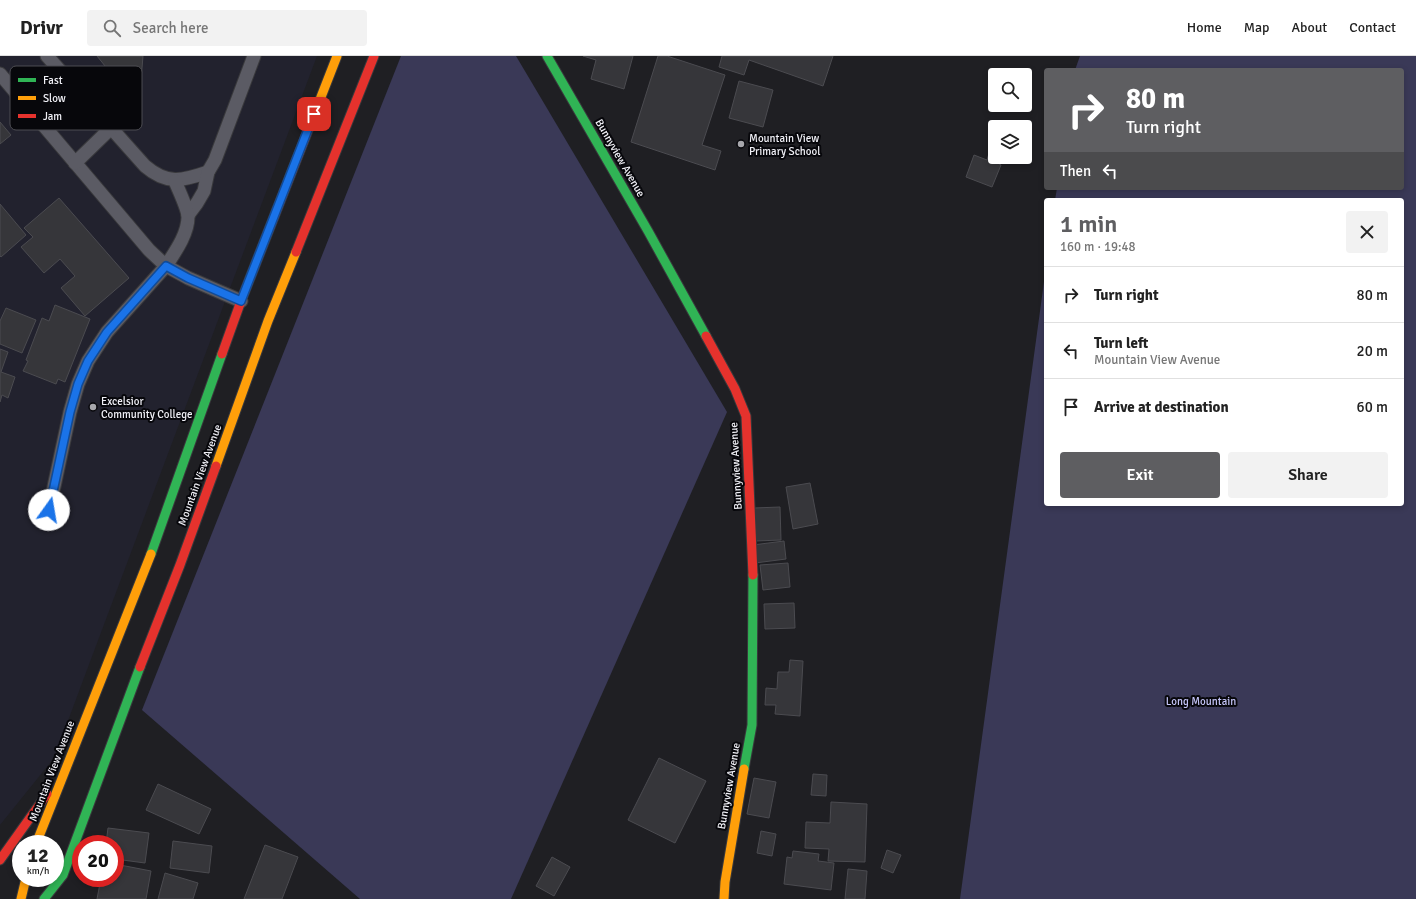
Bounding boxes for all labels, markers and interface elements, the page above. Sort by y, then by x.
search box [87,10,367,46]
text: Drivr [20,16,63,40]
icon: search [101,17,123,39]
text: Search here [133,19,208,37]
text: Home [1187,19,1222,36]
text: Map [1244,19,1269,36]
text: About [1291,19,1327,36]
text: Contact [1349,19,1396,36]
legend [10,66,142,130]
map controls [988,68,1032,164]
button: search [988,68,1032,112]
text: Fast [43,74,63,87]
text: 80 m [1126,82,1185,116]
icon: right [1060,84,1112,136]
text: Slow [43,92,66,105]
pin [297,97,331,131]
icon: arrive [303,103,325,125]
text: Jam [43,110,62,123]
text: Turn right [1126,116,1201,138]
street label: Bunnyview Avenue [592,117,648,199]
button: layers [988,120,1032,164]
place label: Mountain View Primary School [749,132,820,158]
marker: Mountain View Primary School [736,139,746,149]
icon: left [1099,160,1121,182]
text: Then [1060,162,1091,180]
text: 1 min [1060,209,1117,239]
button: close [1346,211,1388,253]
text: 160 m · 19:48 [1060,239,1136,255]
icon: right [1060,284,1082,306]
text: Turn right [1094,286,1159,304]
text: 80 m [1357,286,1388,304]
text: Turn left [1094,334,1148,352]
icon: left [1060,340,1082,362]
text: 20 m [1357,342,1388,360]
text: Mountain View Avenue [1094,352,1220,368]
place label: Excelsior Community College [101,395,193,421]
icon: arrive [1060,396,1082,418]
text: Arrive at destination [1094,398,1229,416]
text: 60 m [1357,398,1388,416]
marker: Excelsior Community College [88,402,98,412]
street label: Bunnyview Avenue [727,422,745,510]
street label: Mountain View Avenue [176,423,224,527]
button: Exit [1060,452,1220,498]
button: Share [1228,452,1388,498]
position arrow [28,489,70,531]
park label: Long Mountain [1166,695,1236,708]
street label: Mountain View Avenue [27,719,77,823]
street label: Bunnyview Avenue [715,742,743,830]
speed limit sign: 20 [72,835,124,887]
text: 12 [27,843,49,868]
text: km/h [27,865,49,877]

